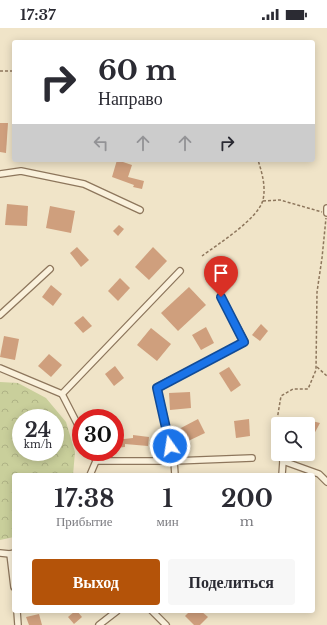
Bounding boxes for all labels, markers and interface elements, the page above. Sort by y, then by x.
text: 17:37 [20,5,56,24]
text: 60 m [98,53,176,88]
icon: right [32,56,84,108]
text: Направо [98,88,163,110]
icon: left [90,132,112,154]
icon: ahead [132,132,154,154]
icon: ahead [174,132,196,154]
icon: right [216,132,238,154]
pin [204,256,238,297]
icon: arrive [210,262,232,284]
speed limit sign: 30 [72,409,124,461]
map controls [271,417,315,461]
button: search [271,417,315,461]
text: 24 [25,418,51,442]
position arrow [149,425,191,467]
text: km/h [24,438,52,451]
text: 17:38 [54,484,114,513]
text: 1 [162,484,173,513]
text: 200 [221,484,273,513]
text: Прибытие [56,513,113,530]
text: мин [157,513,179,530]
text: m [240,513,254,530]
button: Выход [32,559,160,605]
button: Поделиться [168,559,295,605]

